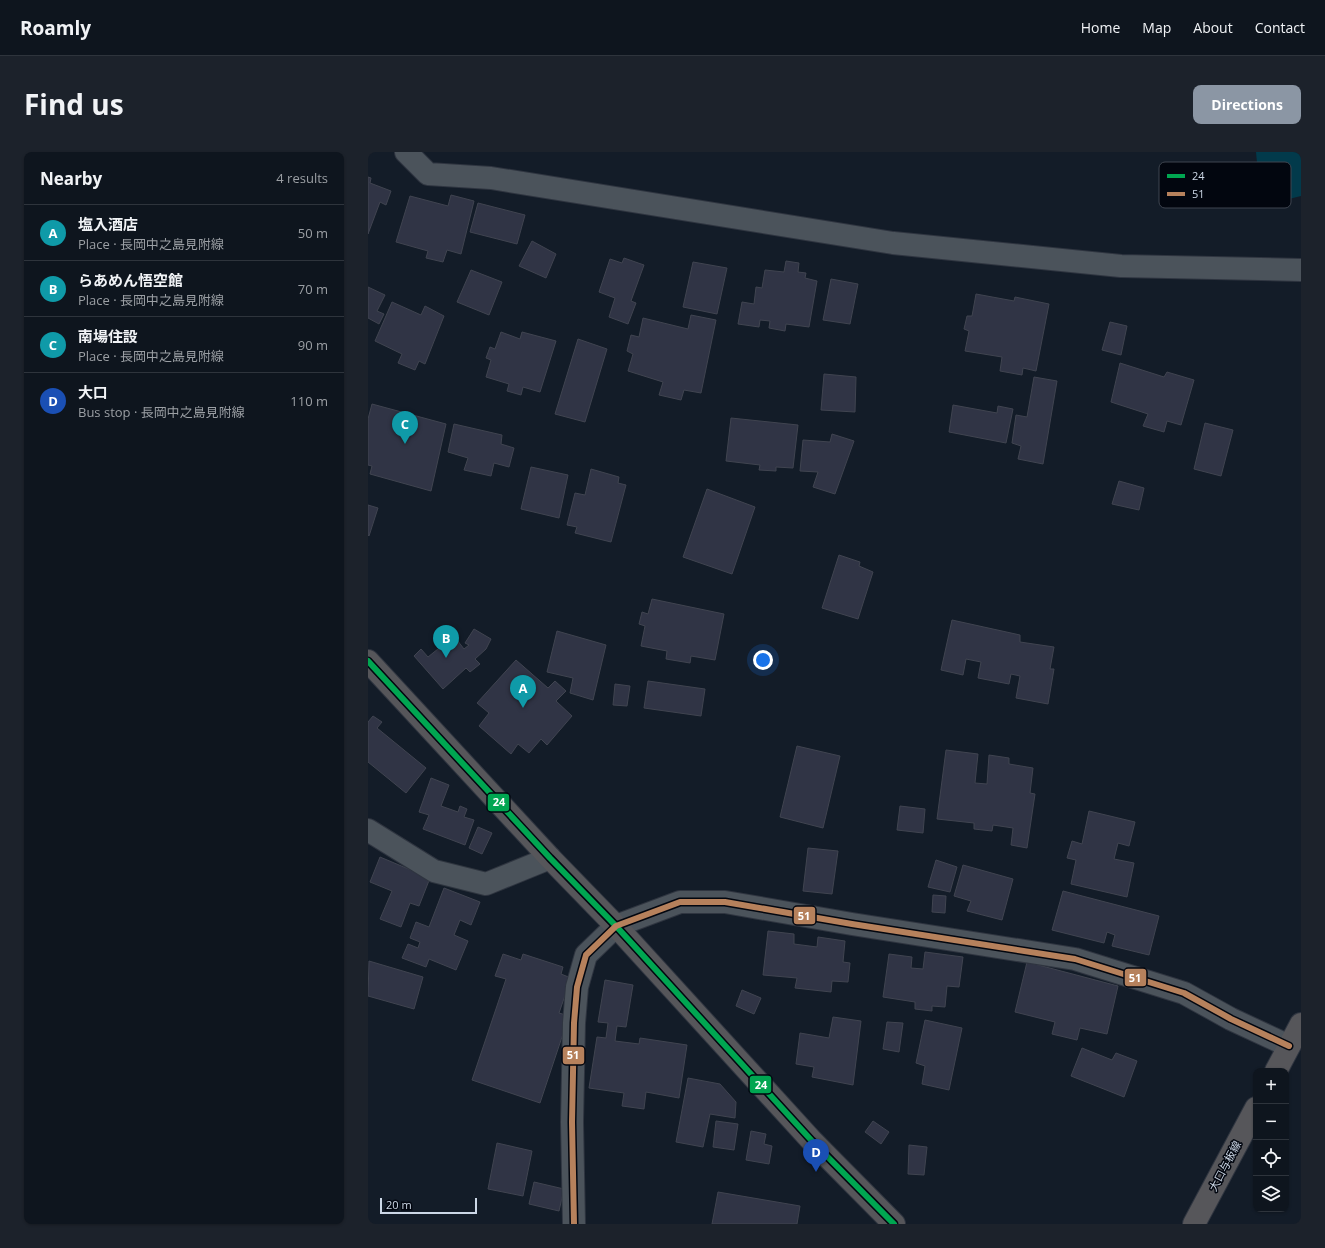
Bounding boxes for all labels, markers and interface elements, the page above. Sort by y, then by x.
text: Roamly [20,15,91,41]
text: Home [1081,18,1120,37]
text: Map [1142,18,1171,37]
text: About [1193,18,1233,37]
text: Contact [1255,18,1305,37]
text: Find us [24,85,124,123]
button: Directions [1193,85,1301,124]
legend [1159,162,1291,208]
text: Nearby [40,167,102,190]
text: 24 [1192,168,1205,183]
text: 4 results [276,169,328,187]
text: 51 [1192,186,1205,201]
text: 塩入酒店 [78,214,138,234]
text: A [49,224,57,242]
text: 50 m [298,224,328,242]
text: Place · 長岡中之島見附線 [78,235,224,253]
text: らあめん悟空館 [78,270,183,290]
text: B [49,280,57,298]
text: 70 m [298,280,328,298]
text: Place · 長岡中之島見附線 [78,291,224,309]
text: 南場住設 [78,326,138,346]
text: C [49,336,57,354]
text: 90 m [298,336,328,354]
text: Place · 長岡中之島見附線 [78,347,224,365]
text: 大口 [78,382,108,402]
text: D [48,392,58,410]
text: 110 m [290,392,328,410]
text: Bus stop · 長岡中之島見附線 [78,403,245,421]
pin: C [392,411,418,444]
pin: B [433,625,459,658]
your location [753,650,773,670]
pin: A [510,675,536,708]
line badge: 24 [487,793,510,812]
text: 24 [493,794,506,809]
line badge: 51 [793,906,816,925]
text: 51 [798,908,810,923]
line badge: 51 [1124,968,1147,987]
text: 51 [1129,970,1141,985]
line badge: 51 [562,1046,585,1065]
text: 51 [567,1047,579,1062]
map controls [1253,1068,1289,1212]
button: + [1253,1068,1289,1104]
line badge: 24 [749,1075,772,1094]
text: 24 [755,1077,768,1092]
button: − [1253,1104,1289,1140]
street label: 大口与板線 [1205,1138,1244,1194]
pin: D [803,1139,829,1172]
button: locate [1253,1140,1289,1176]
button: layers [1253,1176,1289,1212]
scale bar [380,1196,477,1215]
text: 20 m [386,1197,412,1212]

